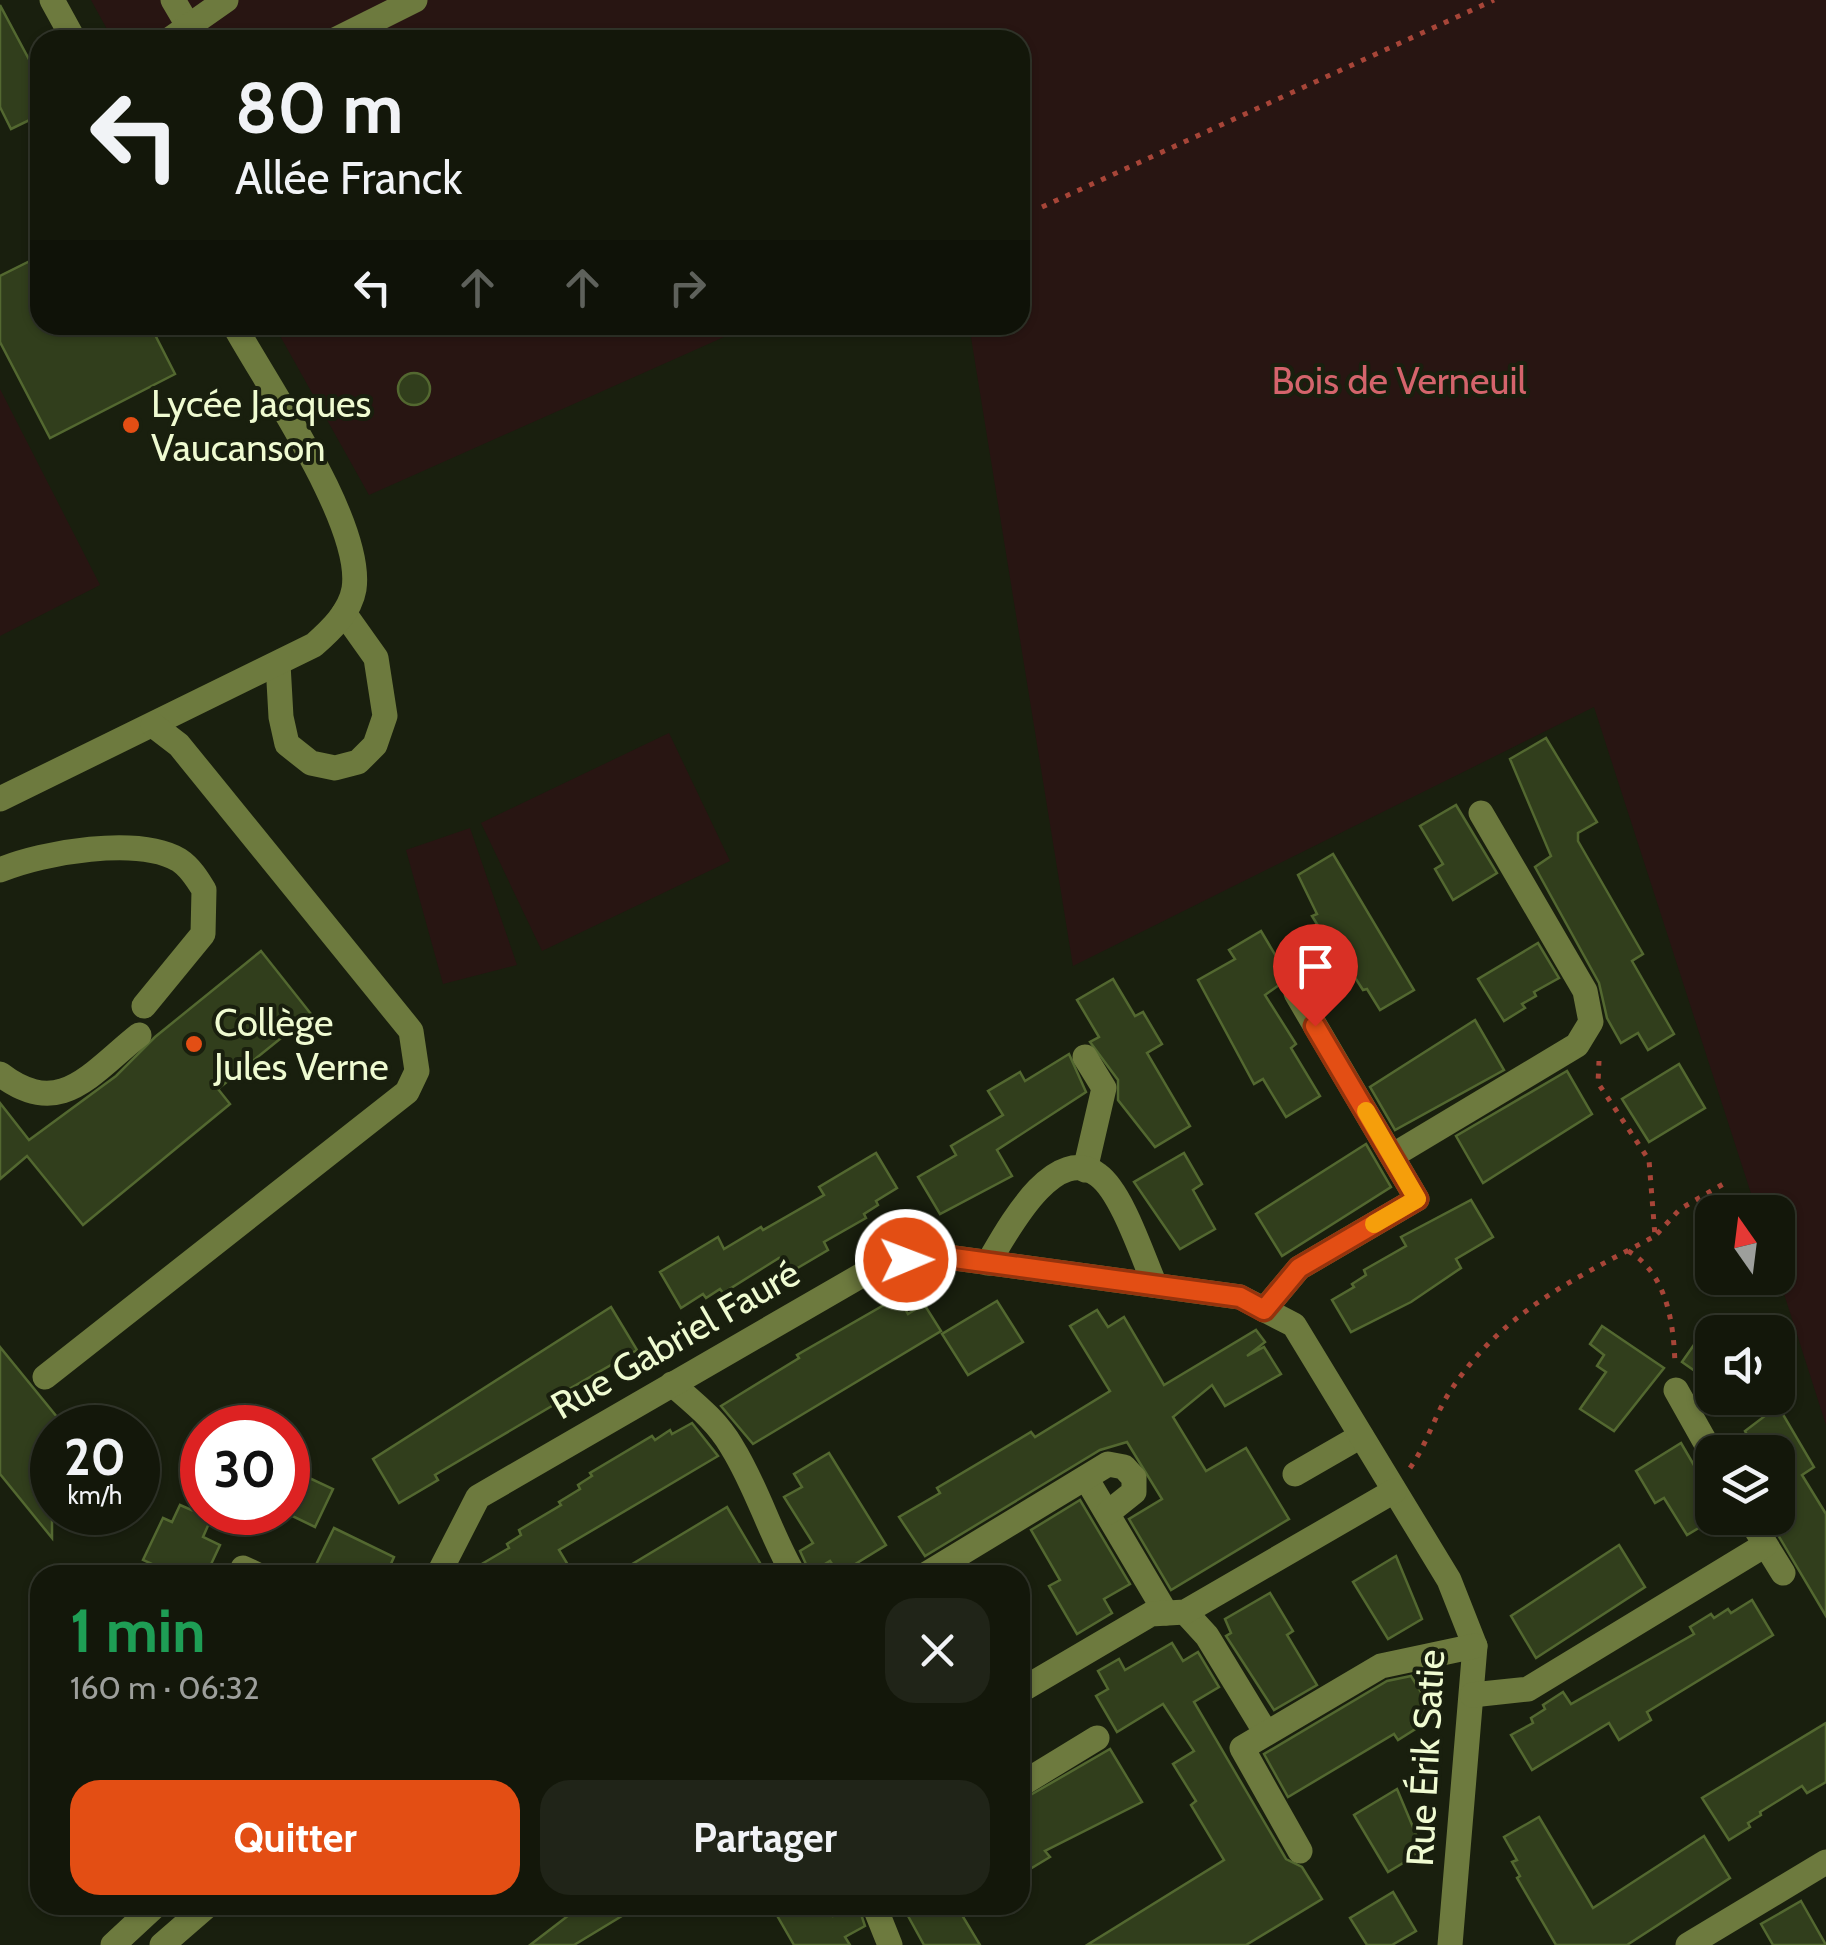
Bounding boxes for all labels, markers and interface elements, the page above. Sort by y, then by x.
text: 80 m [235,65,403,151]
icon: left [70,70,200,200]
text: Allée Franck [235,151,462,205]
icon: left [345,260,400,315]
icon: ahead [450,260,505,315]
icon: ahead [555,260,610,315]
icon: right [660,260,715,315]
park label: Bois de Verneuil [1271,357,1527,404]
place label: Lycée Jacques Vaucanson [151,380,371,471]
marker: Lycée Jacques Vaucanson [120,414,142,436]
pin [1273,924,1358,1027]
icon: arrive [1288,939,1343,994]
place label: Collège Jules Verne [213,999,389,1090]
marker: Collège Jules Verne [183,1033,205,1055]
north arrow [1695,1195,1795,1295]
map controls [1695,1195,1795,1535]
position arrow [854,1208,958,1312]
street label: Rue Gabriel Fauré [542,1249,808,1429]
button: sound [1695,1315,1795,1415]
speed limit sign: 30 [180,1405,310,1535]
text: 20 [64,1427,126,1488]
button: layers [1695,1435,1795,1535]
text: km/h [68,1480,122,1510]
text: 1 min [70,1594,205,1667]
button: close [885,1598,990,1703]
street label: Rue Érik Satie [1396,1648,1454,1868]
text: 160 m · 06:32 [70,1668,259,1707]
button: Quitter [70,1780,520,1895]
button: Partager [540,1780,990,1895]

